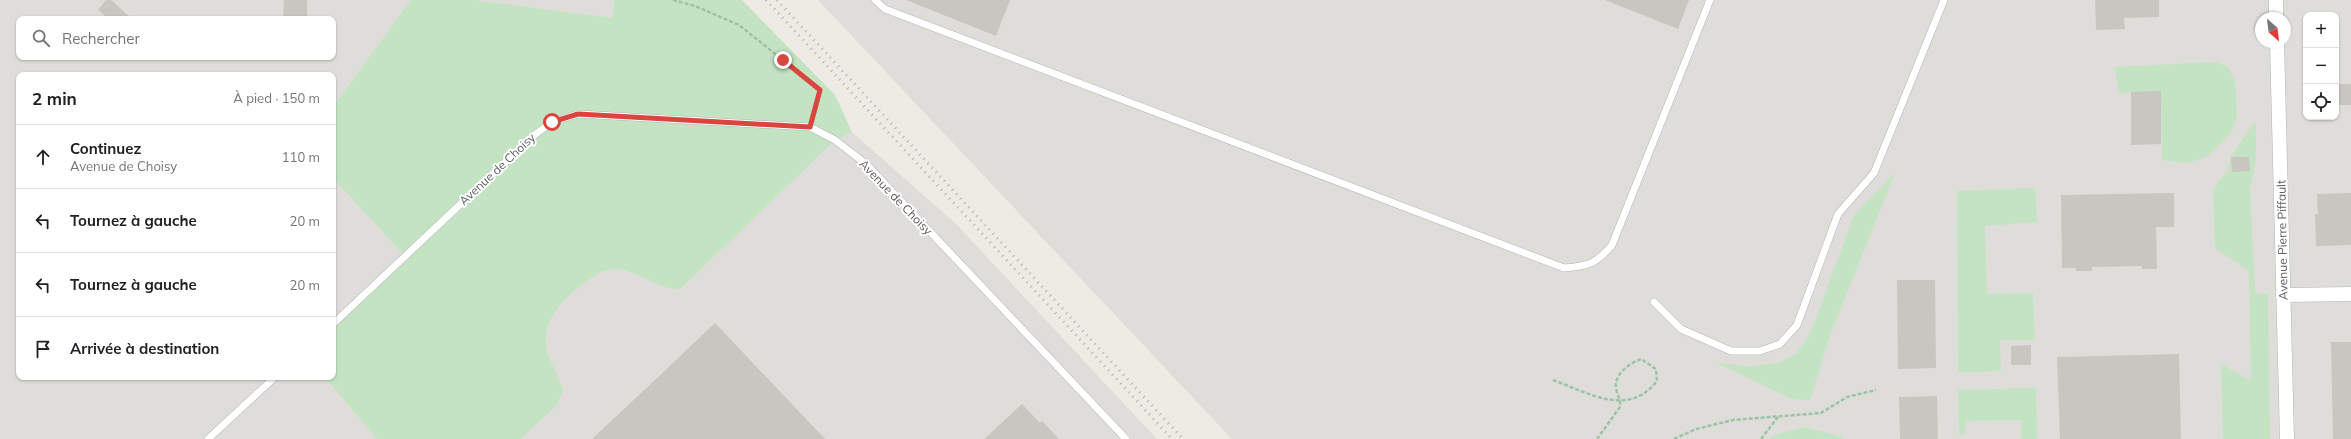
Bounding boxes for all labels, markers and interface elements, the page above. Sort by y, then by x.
north arrow [2255,12,2291,48]
map controls [2303,12,2339,120]
button: + [2303,12,2339,48]
search box [16,16,336,60]
icon: search [30,27,52,49]
text: Rechercher [62,29,140,48]
button: − [2303,48,2339,84]
route end [774,51,792,69]
button: locate [2303,84,2339,120]
text: 2 min [32,88,77,109]
text: À pied · 150 m [233,90,320,106]
route start [543,113,561,131]
street label: Avenue de Choisy [456,129,539,208]
text: Continuez [70,139,141,158]
icon: ahead [32,146,54,168]
text: 110 m [282,149,320,165]
street label: Avenue de Choisy [856,156,936,238]
text: Avenue de Choisy [70,158,177,174]
street label: Avenue Pierre Piffault [2273,180,2291,300]
icon: left [32,210,54,232]
text: Tournez à gauche [70,211,197,230]
text: 20 m [290,213,320,229]
icon: left [32,274,54,296]
text: Tournez à gauche [70,275,197,294]
text: 20 m [290,277,320,293]
icon: arrive [32,338,54,360]
text: Arrivée à destination [70,339,219,358]

